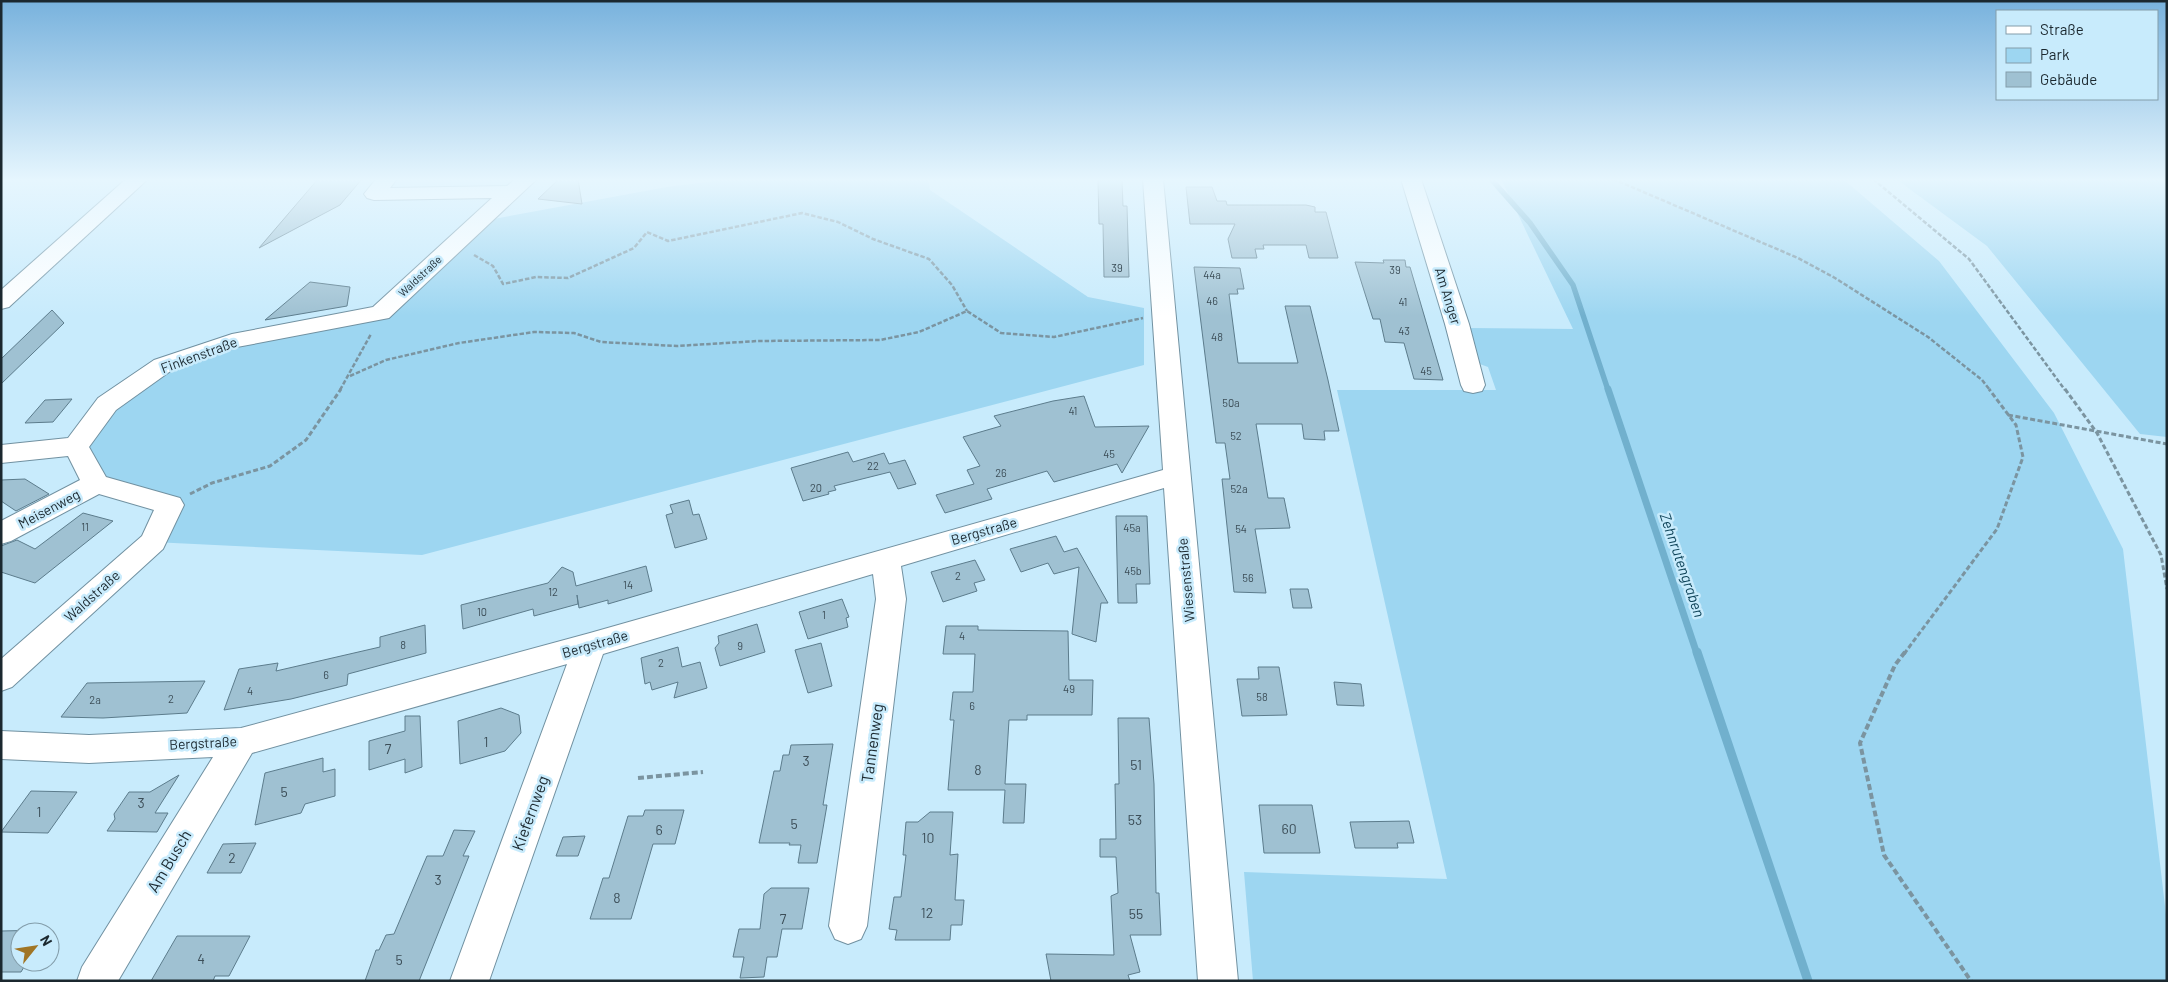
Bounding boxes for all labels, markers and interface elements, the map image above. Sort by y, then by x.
legend [1996,10,2158,100]
text: Straße [2040,20,2084,38]
text: Park [2040,45,2070,63]
text: Gebäude [2040,70,2097,88]
street label: Waldstraße [395,252,444,299]
house number: 39 [1111,261,1123,274]
house number: 39 [1389,263,1401,276]
street label: Am Anger [1432,265,1465,327]
house number: 44a [1203,268,1221,281]
house number: 46 [1206,294,1218,307]
house number: 41 [1399,295,1407,308]
house number: 43 [1398,324,1410,337]
house number: 48 [1211,330,1223,343]
street label: Finkenstraße [158,333,239,376]
house number: 45 [1420,364,1432,377]
house number: 50a [1222,396,1240,409]
house number: 41 [1069,404,1077,417]
house number: 52 [1230,429,1242,442]
house number: 45 [1103,447,1115,460]
house number: 22 [867,459,879,472]
house number: 26 [995,466,1007,479]
house number: 20 [810,481,822,494]
house number: 52a [1230,482,1248,495]
street label: Meisenweg [15,485,83,532]
water label: Zehnrutengraben [1657,510,1709,619]
street label: Bergstraße [949,513,1019,548]
house number: 11 [81,520,89,533]
house number: 45a [1123,521,1141,534]
house number: 54 [1235,522,1247,535]
street label: Wiesenstraße [1173,537,1198,623]
house number: 45b [1124,564,1142,577]
street label: Waldstraße [60,566,123,625]
house number: 2 [955,569,961,582]
house number: 56 [1242,571,1254,584]
house number: 14 [623,578,633,591]
house number: 12 [548,585,558,598]
house number: 10 [477,605,487,618]
house number: 1 [822,608,826,621]
street label: Bergstraße [560,626,630,661]
house number: 4 [959,629,965,642]
house number: 8 [400,638,406,651]
house number: 9 [737,639,743,652]
house number: 2 [658,656,664,669]
house number: 6 [323,668,329,681]
house number: 49 [1063,682,1075,695]
house number: 4 [247,684,253,697]
house number: 58 [1256,690,1268,703]
house number: 2 [168,692,174,705]
house number: 2a [89,693,101,706]
house number: 6 [969,699,975,712]
street label: Tannenweg [857,702,886,784]
street label: Bergstraße [169,732,237,753]
house number: 1 [484,733,488,750]
house number: 7 [385,740,392,757]
house number: 3 [802,752,810,769]
house number: 51 [1130,756,1142,773]
house number: 8 [974,761,982,778]
street label: Kiefernweg [507,773,552,853]
house number: 5 [280,783,288,800]
house number: 3 [137,794,145,811]
house number: 1 [37,803,41,820]
house number: 53 [1128,811,1142,828]
house number: 5 [790,815,798,832]
house number: 60 [1281,820,1297,837]
house number: 6 [655,821,663,838]
street label: Am Busch [143,826,195,895]
house number: 10 [922,829,934,846]
house number: 2 [228,849,236,866]
house number: 3 [434,871,442,888]
house number: 8 [613,889,621,906]
house number: 12 [921,904,933,921]
house number: 55 [1129,905,1143,922]
house number: 7 [780,910,787,927]
north arrow [10,922,60,972]
text: N [37,932,56,949]
house number: 4 [197,950,205,967]
house number: 5 [395,951,403,968]

